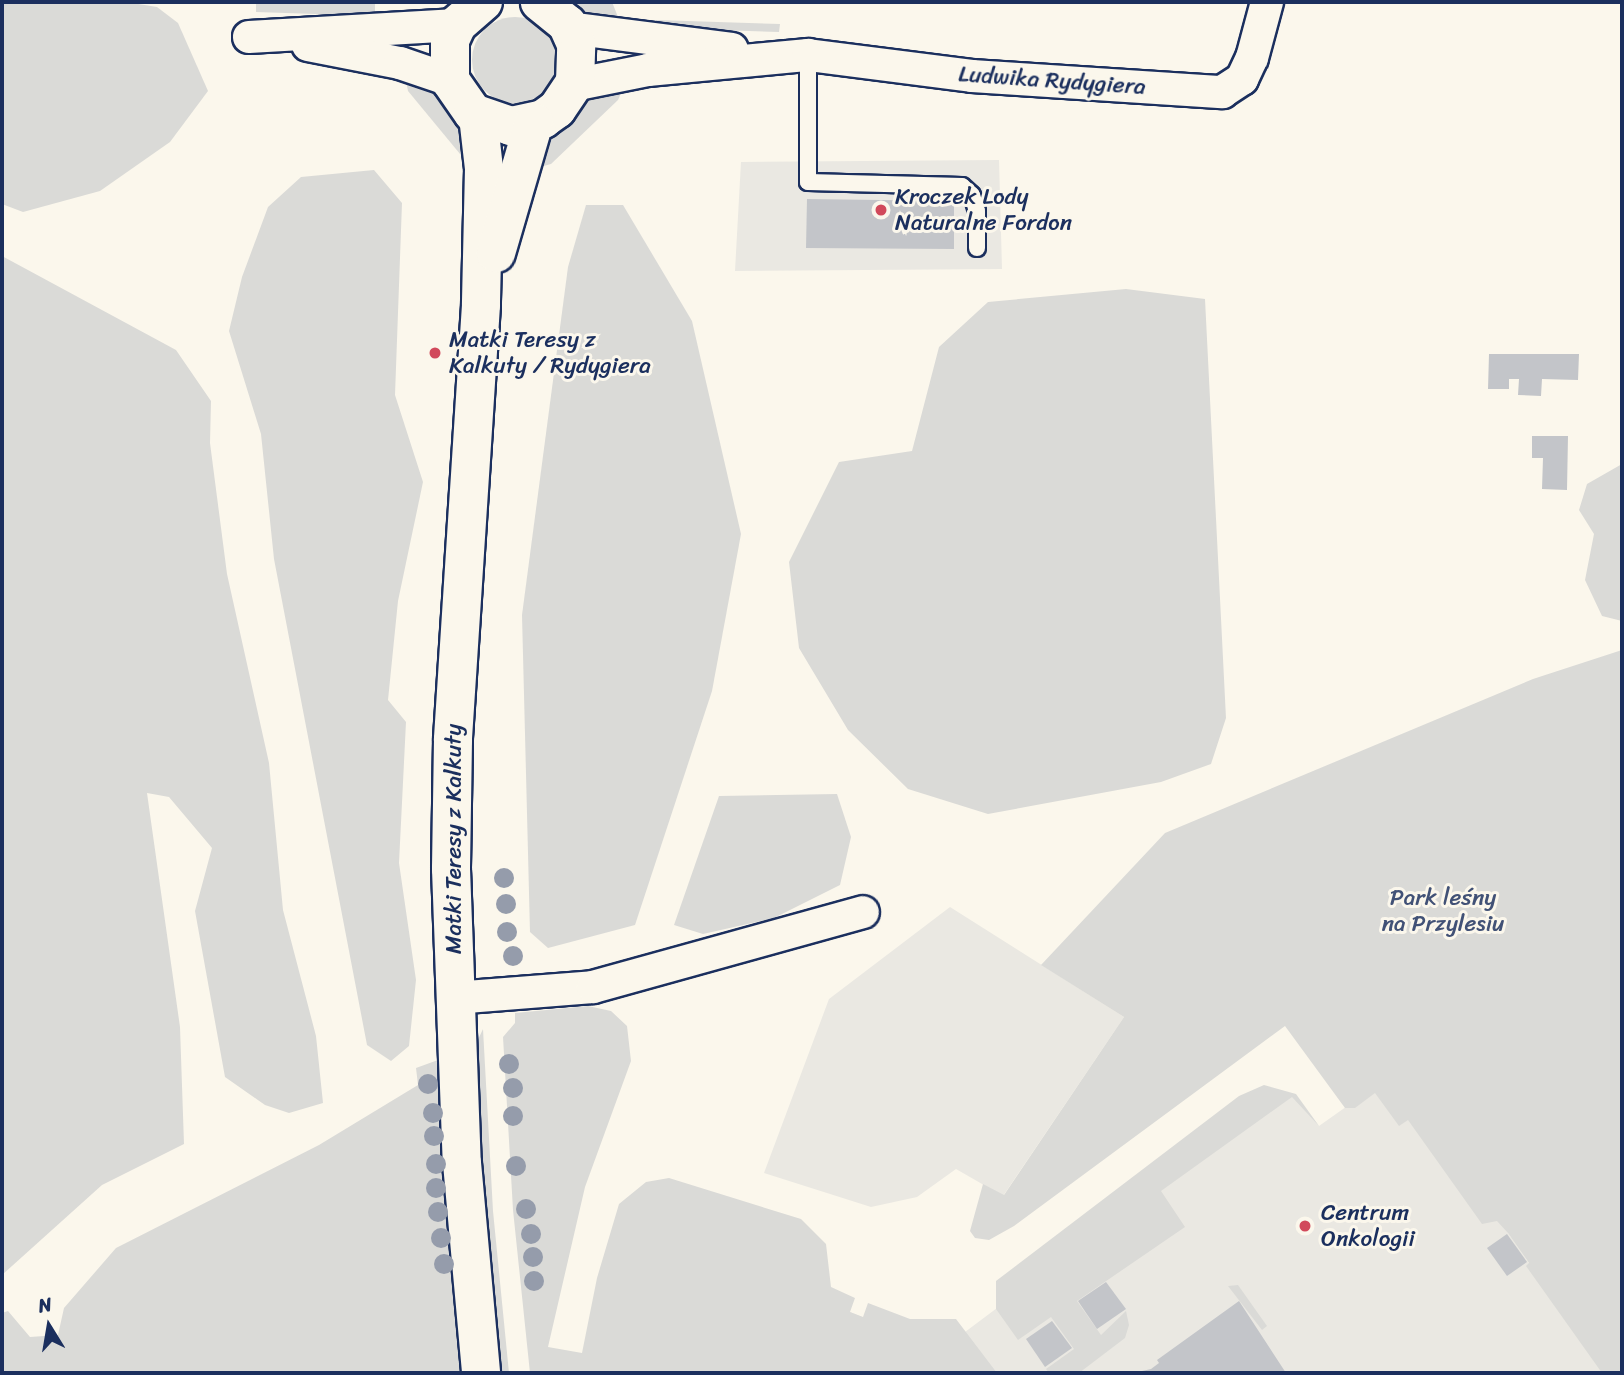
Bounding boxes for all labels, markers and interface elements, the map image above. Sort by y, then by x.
street label: Ludwika Rydygiera [957,61,1147,101]
place label: Kroczek Lody Naturalne Fordon [895,183,1073,237]
marker: Kroczek Lody Naturalne Fordon [873,202,889,218]
place label: Matki Teresy z Kalkuty / Rydygiera [449,326,651,380]
marker: Matki Teresy z Kalkuty / Rydygiera [427,345,443,361]
street label: Matki Teresy z Kalkuty [440,723,468,955]
park label: Park leśny na Przylesiu [1381,884,1505,938]
place label: Centrum Onkologii [1321,1199,1415,1253]
marker: Centrum Onkologii [1295,1216,1315,1236]
text: N [35,1287,55,1322]
north arrow [14,1291,84,1361]

